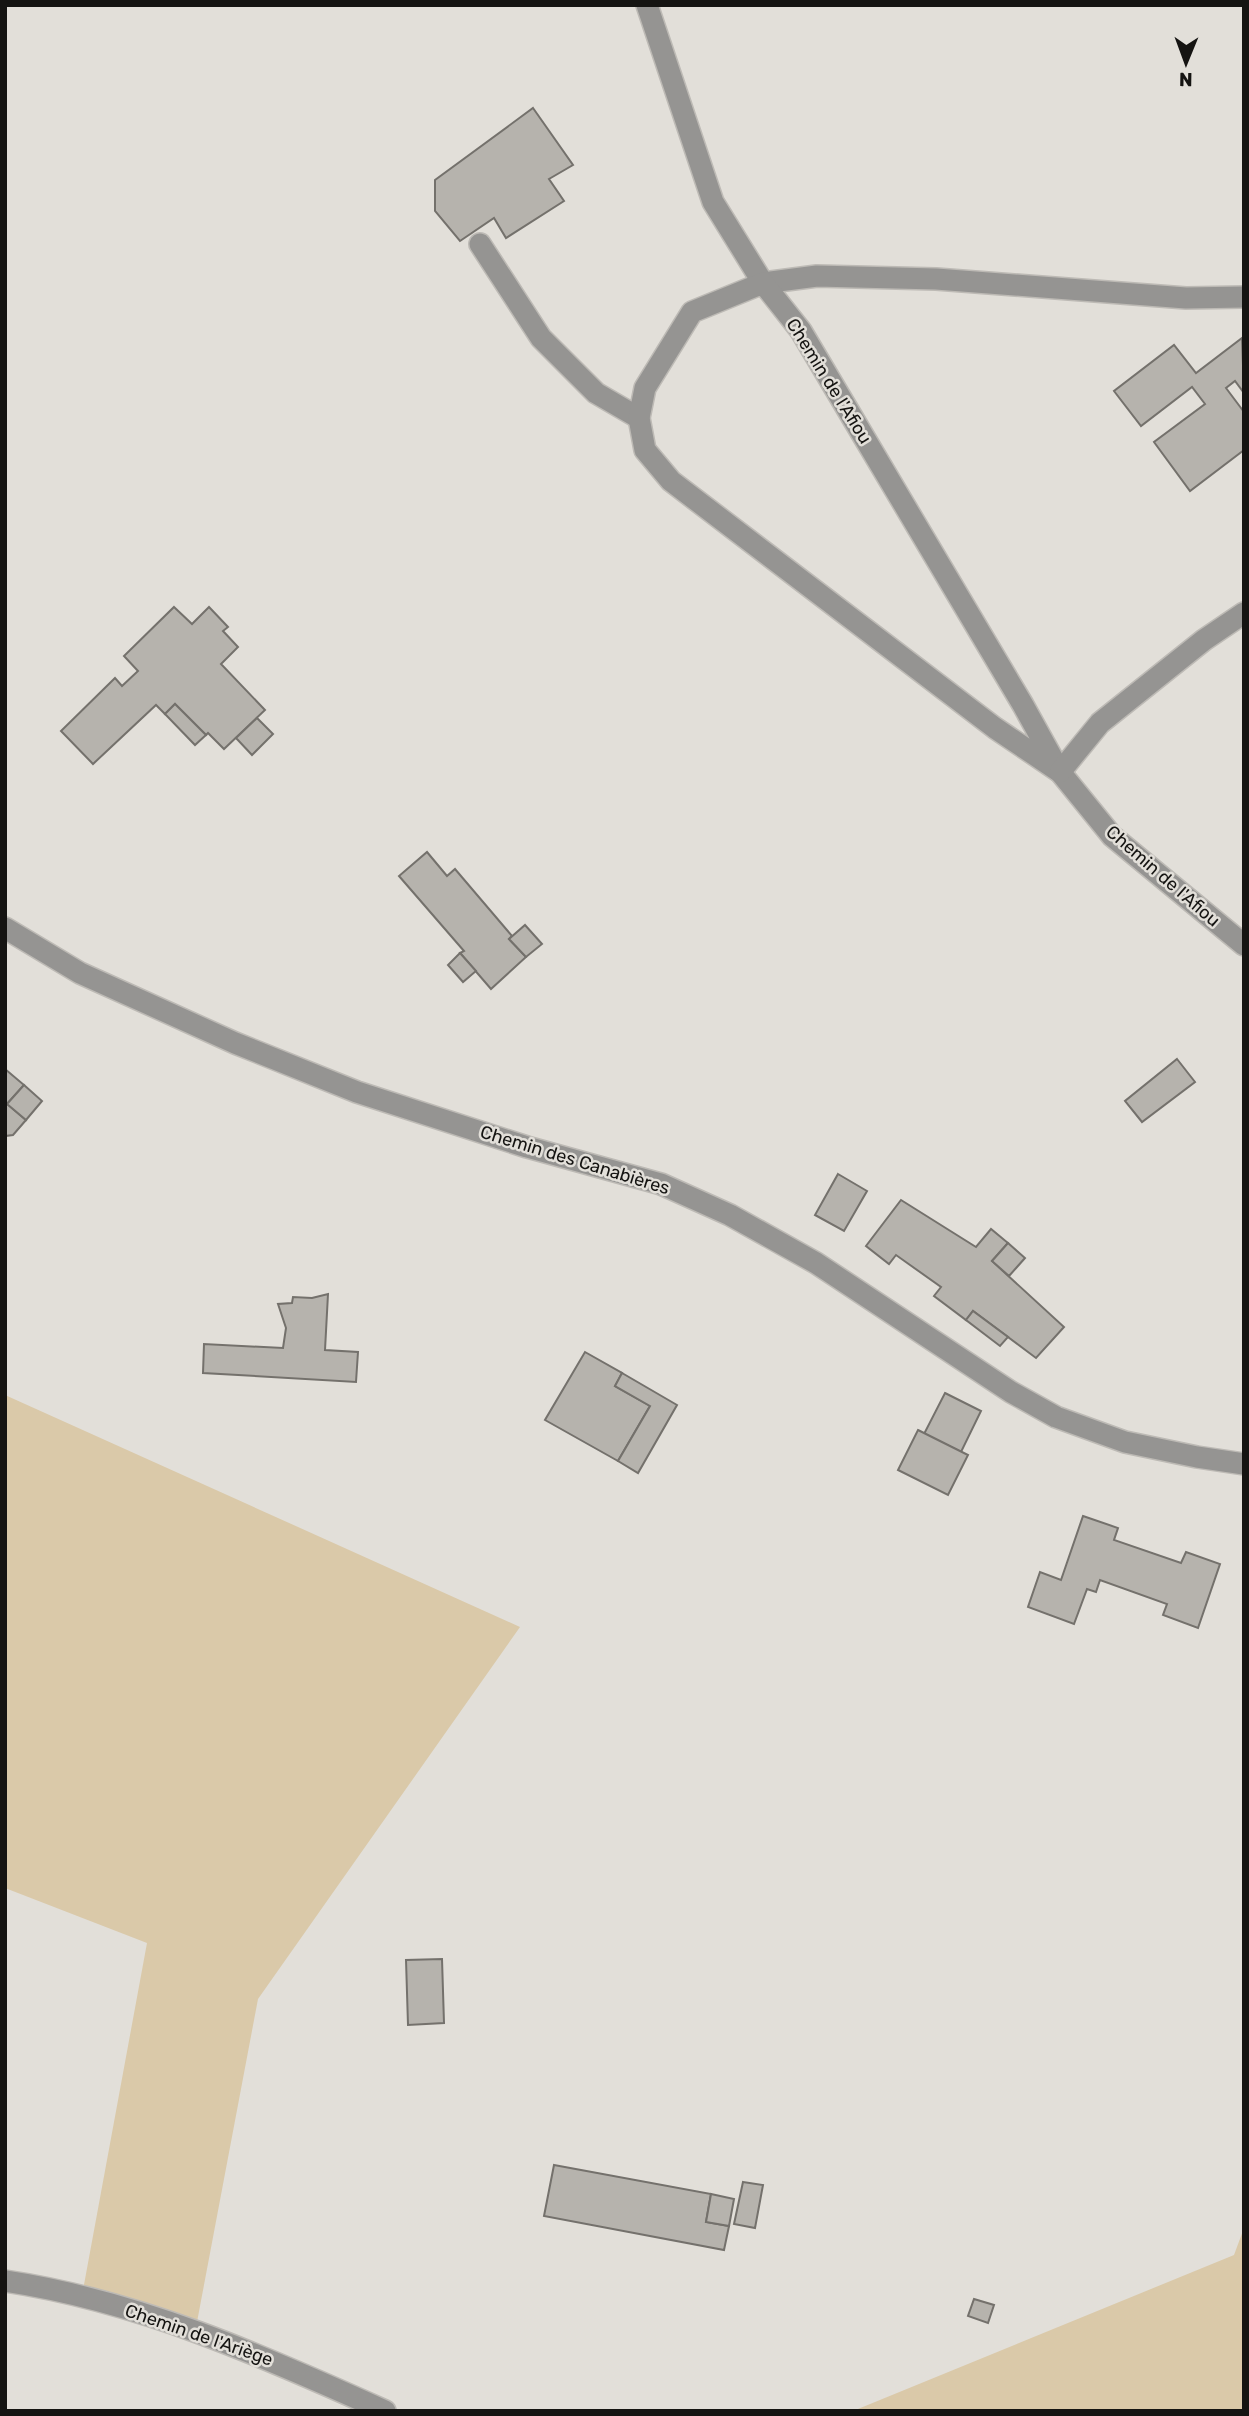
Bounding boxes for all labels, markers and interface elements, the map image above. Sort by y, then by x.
north arrow [1151,28,1221,98]
text: N [1179,68,1193,91]
street label: Chemin de l'Afiou [782,314,876,448]
street label: Chemin de l'Afiou [1102,821,1224,931]
street label: Chemin des Canabières [478,1121,672,1199]
street label: Chemin de l'Ariège [122,2299,276,2371]

